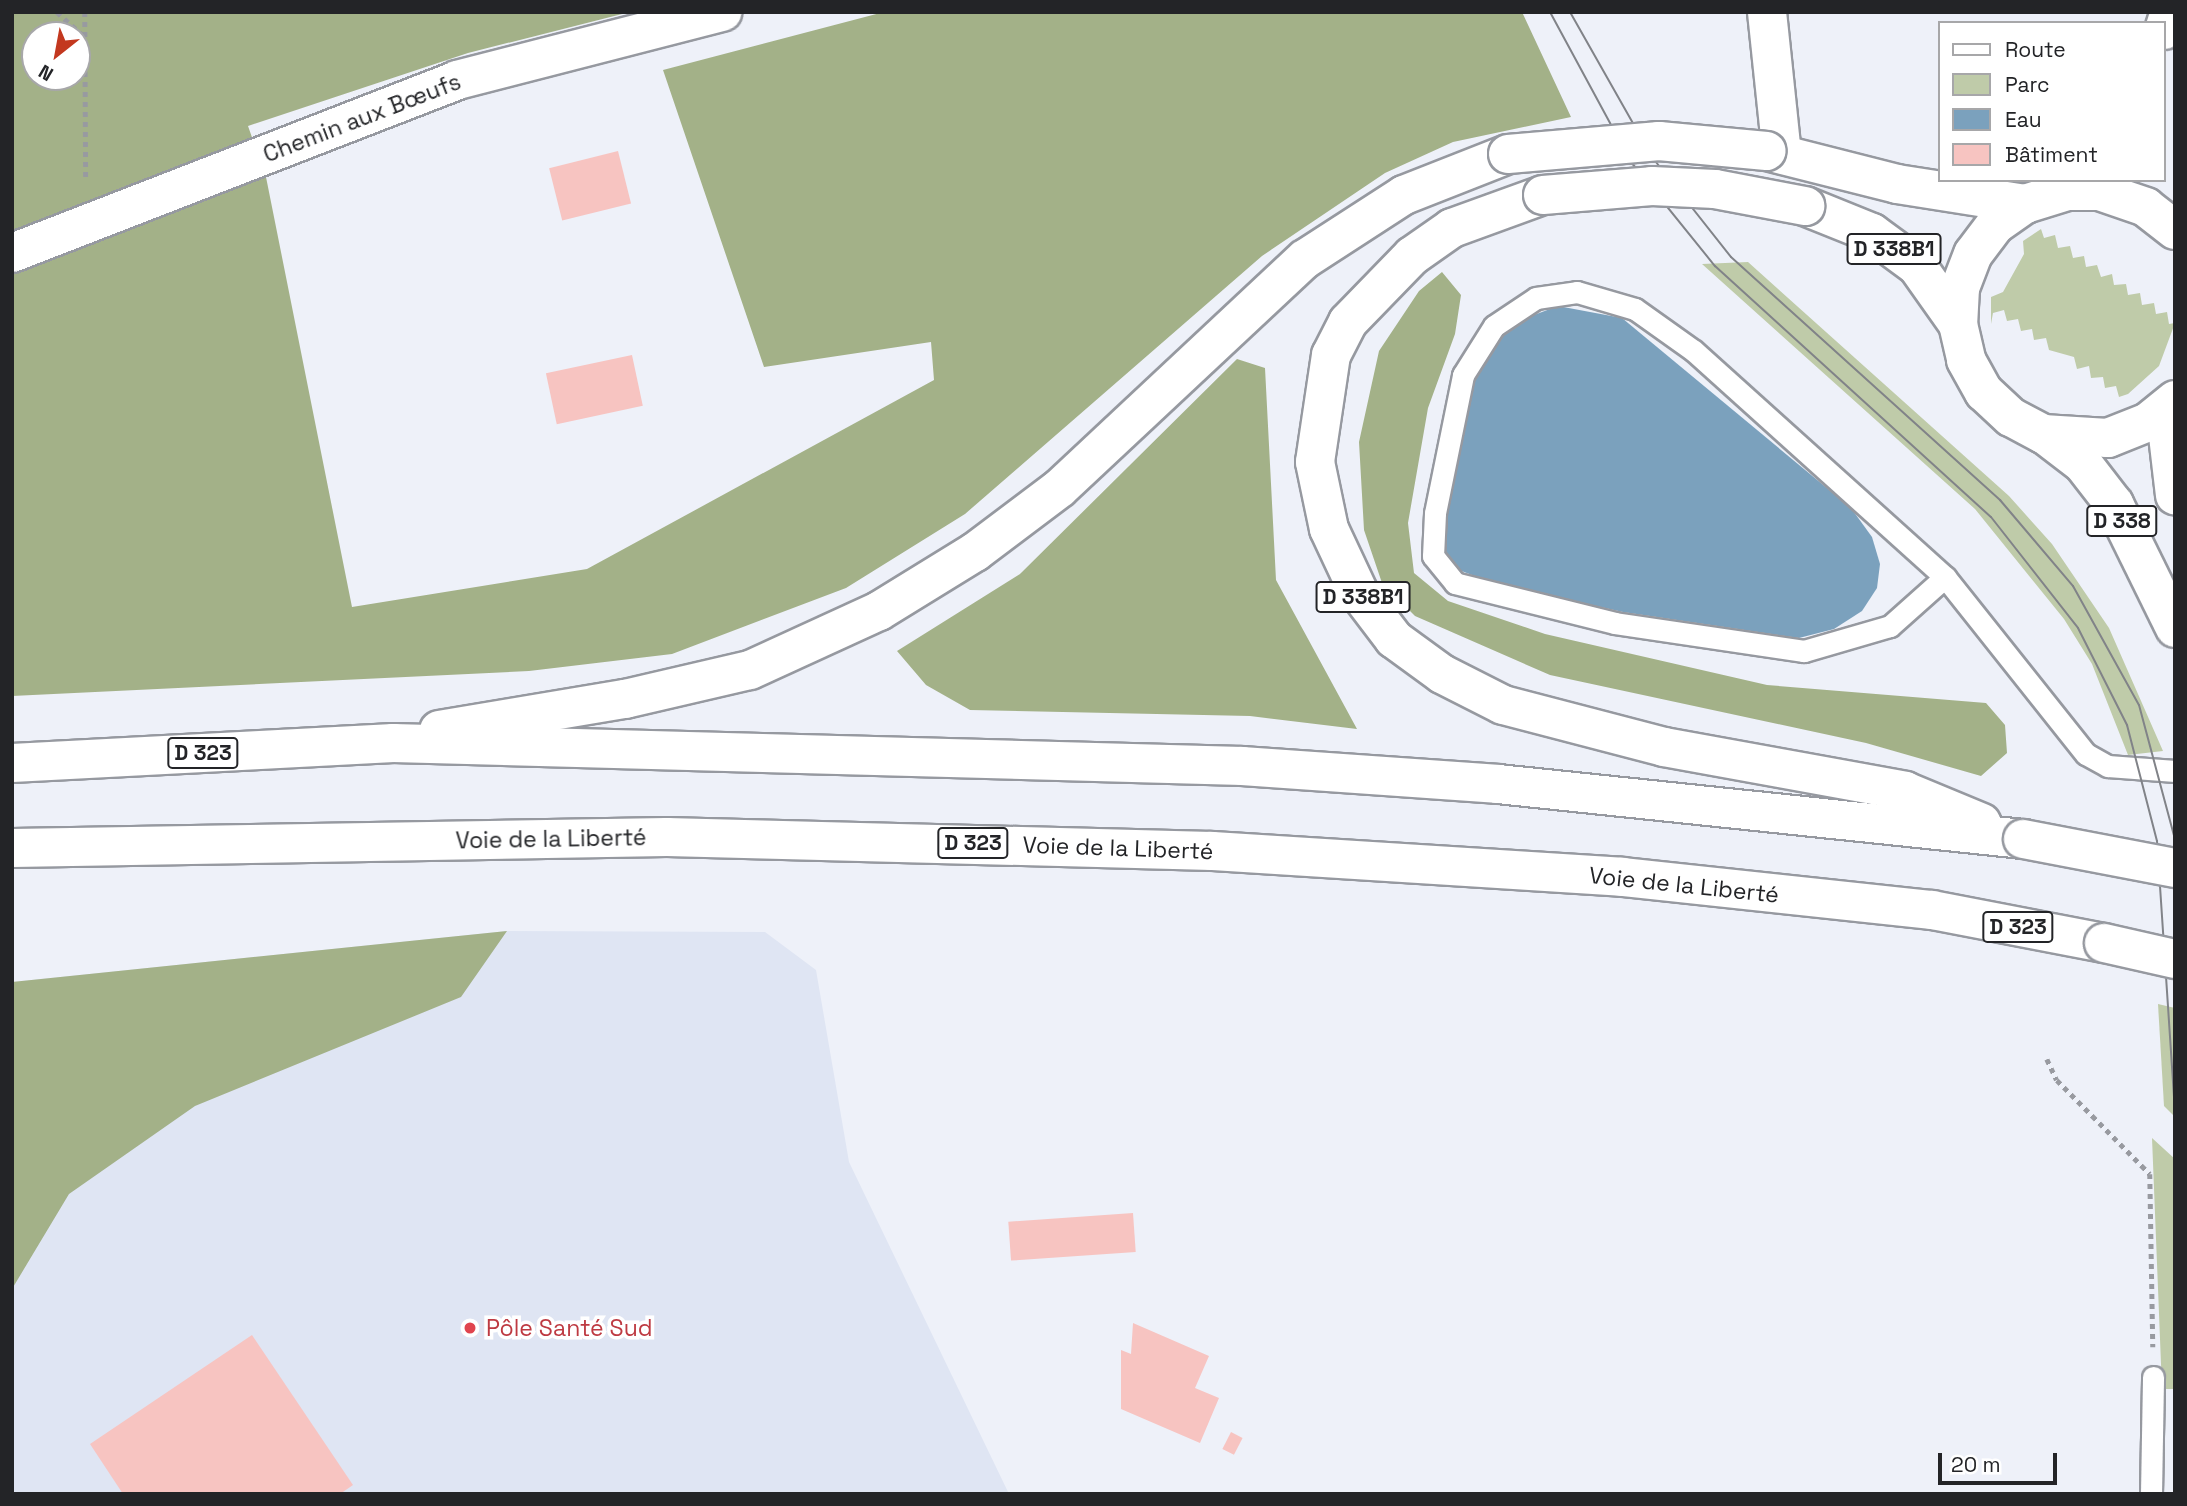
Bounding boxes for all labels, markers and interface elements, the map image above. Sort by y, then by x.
north arrow [21,21,91,91]
legend [1938,21,2166,182]
text: Route [2005,36,2066,63]
text: N [34,59,58,87]
street label: Chemin aux Bœufs [259,68,465,168]
text: Parc [2005,71,2050,98]
text: Eau [2005,106,2042,133]
text: Bâtiment [2005,141,2098,168]
road number: D 338B1 [1845,232,1943,266]
road number: D 338 [2085,504,2159,538]
road number: D 338B1 [1314,580,1412,614]
road number: D 323 [166,736,240,770]
street label: Voie de la Liberté [455,824,647,854]
road number: D 323 [936,826,1010,860]
street label: Voie de la Liberté [1022,831,1214,865]
street label: Voie de la Liberté [1588,861,1780,909]
road number: D 323 [1981,909,2055,944]
place label: Pôle Santé Sud [486,1314,653,1342]
marker: Pôle Santé Sud [460,1318,480,1338]
scale bar [1942,1440,2061,1484]
text: 20 m [1951,1451,2001,1478]

